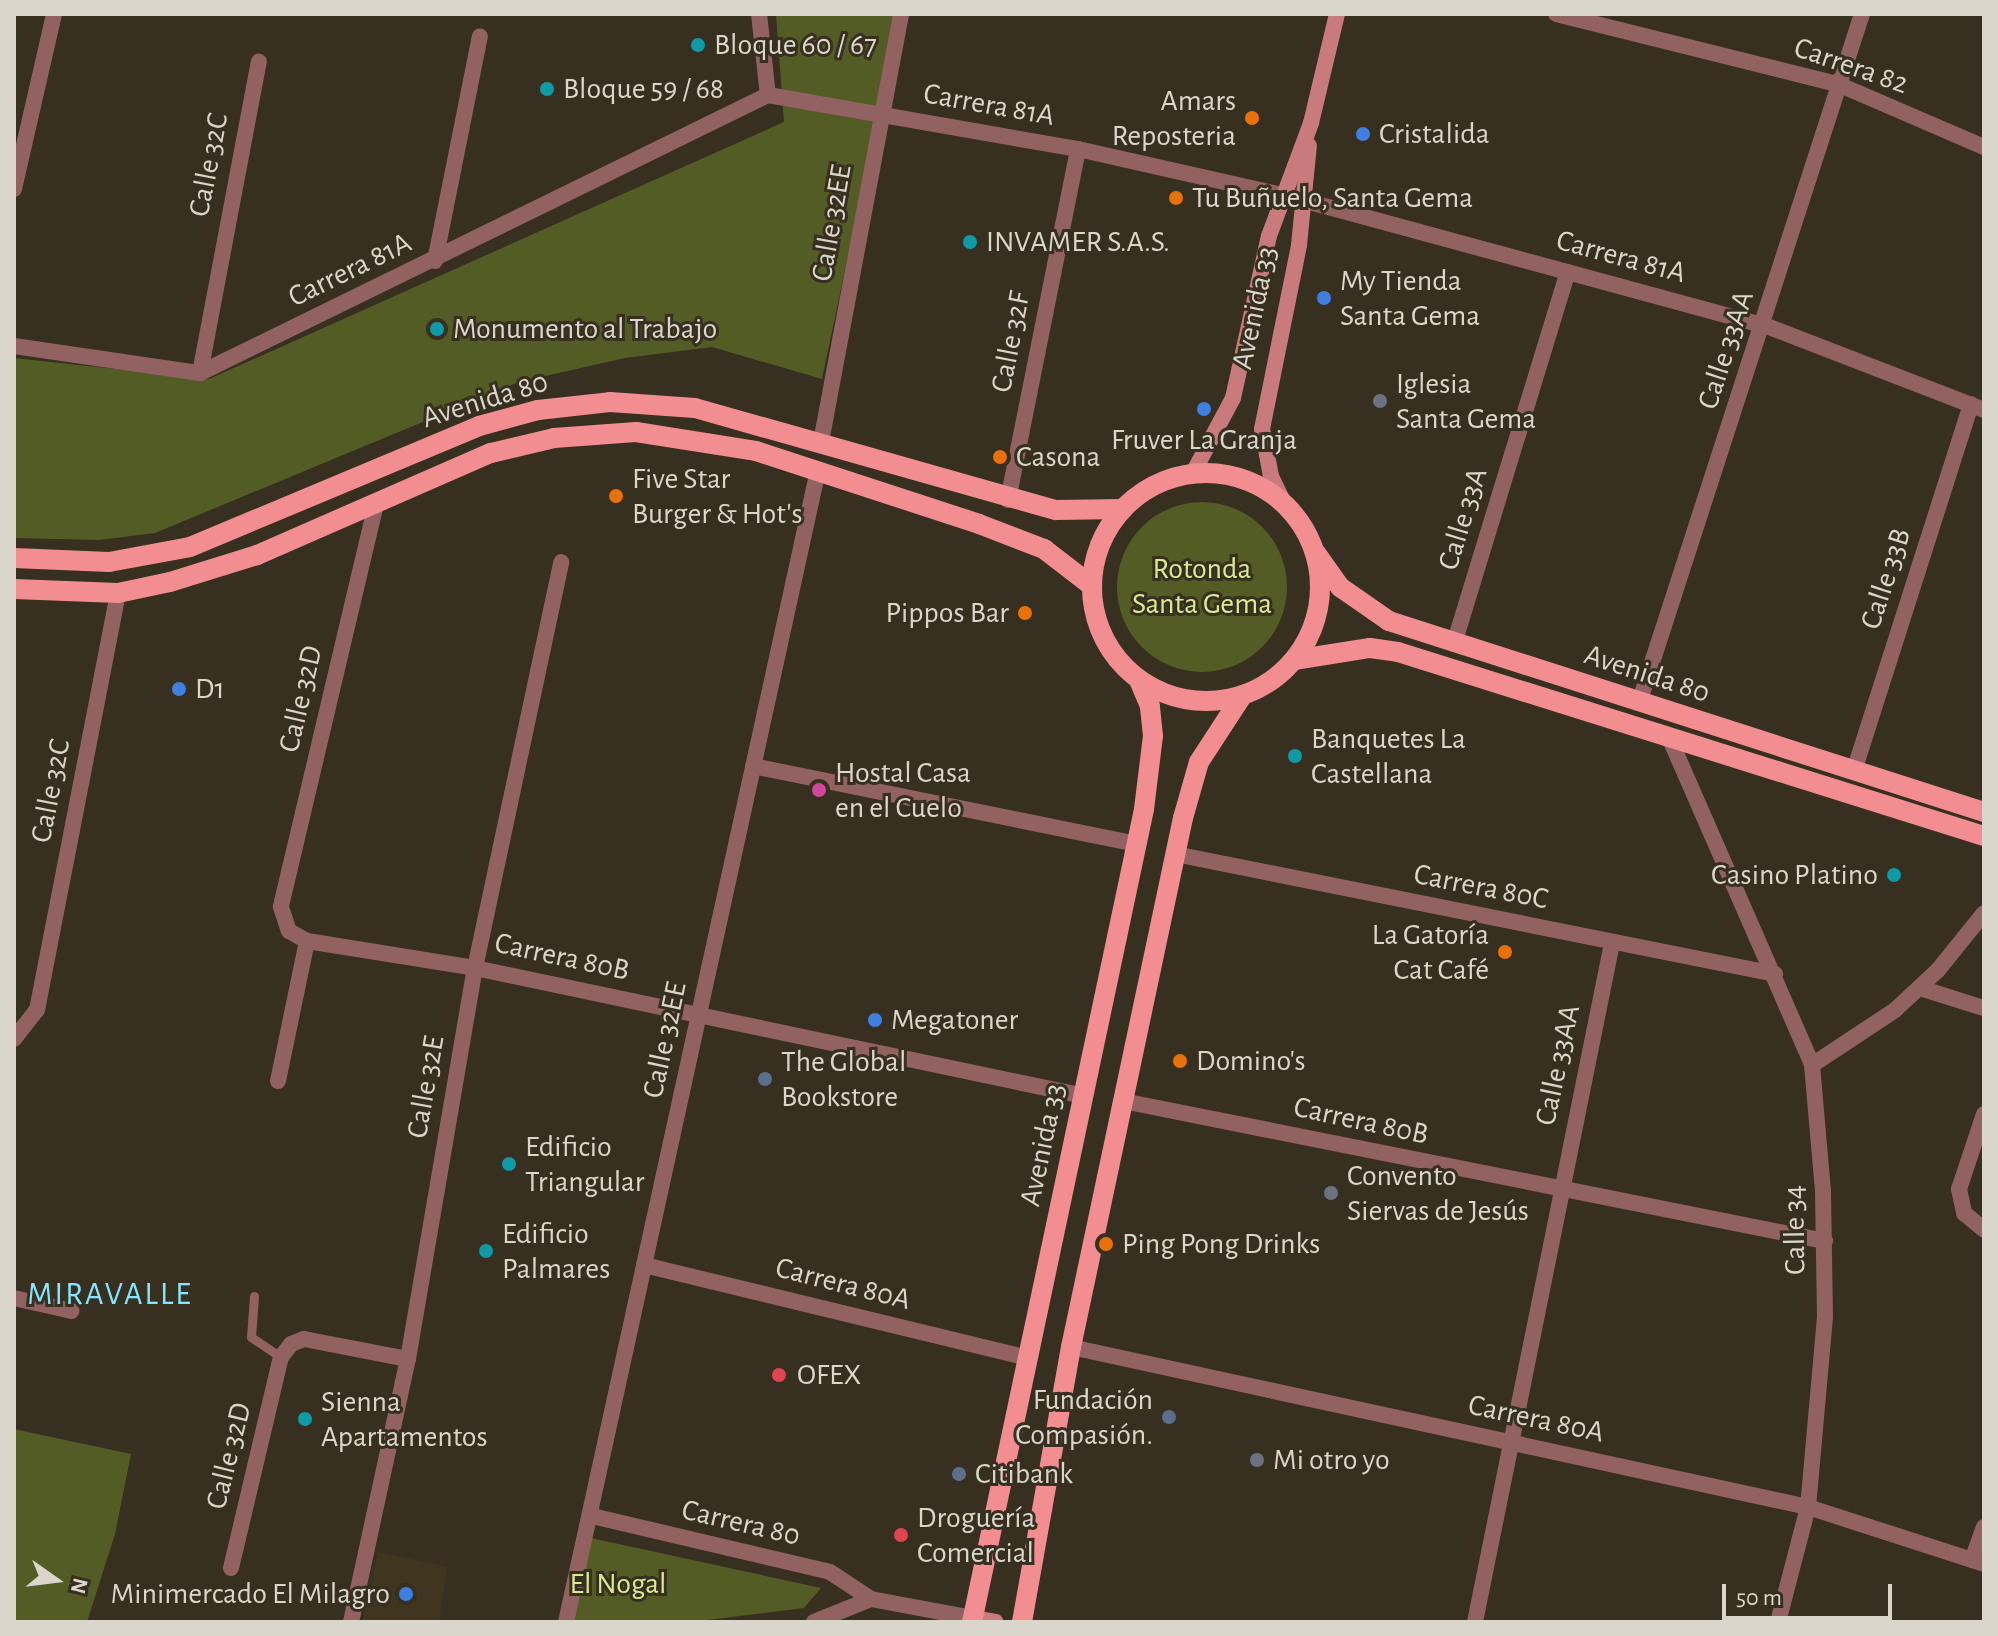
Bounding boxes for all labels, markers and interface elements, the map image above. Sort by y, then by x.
place label: Bloque 60 / 67 [714,27,877,63]
street label: Carrera 82 [1789,30,1913,102]
marker: Bloque 60 / 67 [689,36,707,54]
place label: Bloque 59 / 68 [563,71,724,107]
street label: Carrera 81A [921,76,1057,134]
marker: Bloque 59 / 68 [538,80,556,98]
place label: Amars Reposteria [1112,83,1236,154]
marker: Amars Reposteria [1243,109,1261,127]
street label: Calle 32C [181,110,237,220]
place label: Cristalida [1379,116,1490,152]
marker: Cristalida [1354,125,1372,143]
street label: Calle 32EE [804,162,860,284]
place label: Tu Buñuelo, Santa Gema [1192,180,1473,216]
marker: Tu Buñuelo, Santa Gema [1167,189,1185,207]
street label: Carrera 81A [1552,222,1690,292]
place label: INVAMER S.A.S. [986,224,1170,260]
street label: Carrera 81A [283,225,417,315]
marker: INVAMER S.A.S. [961,233,979,251]
street label: Avenida 33 [1224,243,1286,373]
place label: My Tienda Santa Gema [1340,263,1480,334]
street label: Calle 33AA [1690,286,1762,414]
street label: Calle 32F [984,288,1038,396]
marker: My Tienda Santa Gema [1315,289,1333,307]
place label: Monumento al Trabajo [453,311,717,347]
marker: Monumento al Trabajo [428,320,446,338]
street label: Avenida 80 [418,364,552,436]
place label: Iglesia Santa Gema [1396,366,1536,436]
marker: Iglesia Santa Gema [1371,392,1389,410]
marker: Fruver La Granja [1195,400,1213,418]
place label: Fruver La Granja [1111,422,1297,458]
place label: Casona [1016,439,1100,475]
marker: Casona [991,448,1009,466]
place label: Five Star Burger & Hot's [632,461,803,532]
street label: Calle 33A [1430,463,1496,575]
marker: Five Star Burger & Hot's [607,487,625,505]
street label: Calle 33B [1853,524,1919,634]
park label: Rotonda Santa Gema [1132,551,1272,622]
place label: Pippos Bar [885,595,1009,631]
marker: Pippos Bar [1016,604,1034,622]
street label: Avenida 80 [1580,637,1714,711]
street label: Calle 32D [271,642,331,756]
place label: D1 [195,671,225,707]
marker: D1 [170,680,188,698]
place label: Banquetes La Castellana [1311,721,1466,792]
street label: Calle 32C [23,736,79,846]
marker: Banquetes La Castellana [1286,747,1304,765]
place label: Hostal Casa en el Cuelo [835,755,971,826]
marker: Hostal Casa en el Cuelo [810,781,828,799]
street label: Carrera 80C [1411,856,1551,918]
place label: Casino Platino [1711,857,1878,893]
marker: Casino Platino [1885,866,1903,884]
place label: La Gatoría Cat Café [1372,917,1489,988]
street label: Carrera 80B [491,925,633,989]
marker: La Gatoría Cat Café [1496,943,1514,961]
street label: Calle 32EE [635,979,695,1101]
street label: Calle 33AA [1528,1001,1588,1129]
place label: Megatoner [891,1002,1018,1038]
marker: Megatoner [866,1011,884,1029]
street label: Calle 32E [399,1033,453,1141]
place label: Domino's [1196,1043,1306,1079]
place label: The Global Bookstore [781,1044,906,1114]
marker: Domino's [1171,1052,1189,1070]
marker: The Global Bookstore [756,1070,774,1088]
street label: Avenida 33 [1012,1080,1074,1210]
street label: Carrera 80B [1290,1089,1432,1153]
place label: Edificio Triangular [525,1129,644,1200]
marker: Edificio Triangular [500,1155,518,1173]
place label: Convento Siervas de Jesús [1347,1158,1529,1228]
marker: Convento Siervas de Jesús [1322,1184,1340,1202]
street label: Calle 34 [1776,1185,1814,1275]
place label: Edificio Palmares [502,1216,610,1286]
place label: Ping Pong Drinks [1122,1226,1320,1262]
marker: Ping Pong Drinks [1097,1235,1115,1253]
marker: Edificio Palmares [477,1242,495,1260]
street label: Carrera 80A [772,1250,914,1318]
district label: MIRAVALLE [27,1275,193,1313]
place label: OFEX [797,1357,861,1393]
marker: OFEX [768,1364,790,1386]
place label: Fundación Compasión. [1015,1382,1153,1452]
place label: Sienna Apartamentos [321,1384,488,1454]
street label: Carrera 80A [1465,1387,1607,1451]
street label: Calle 32D [198,1399,260,1513]
marker: Fundación Compasión. [1160,1408,1178,1426]
marker: Sienna Apartamentos [296,1410,314,1428]
place label: Mi otro yo [1273,1442,1390,1478]
marker: Mi otro yo [1248,1451,1266,1469]
place label: Citibank [975,1456,1073,1492]
marker: Citibank [950,1465,968,1483]
street label: Carrera 80 [678,1492,804,1554]
place label: Droguería Comercial [917,1500,1035,1570]
marker: Droguería Comercial [892,1526,910,1544]
north arrow [16,1540,96,1620]
park label: El Nogal [570,1566,666,1602]
scale bar [1726,1568,1896,1618]
text: N [67,1576,92,1596]
place label: Minimercado El Milagro [111,1576,390,1612]
marker: Minimercado El Milagro [397,1585,415,1603]
text: 50 m [1736,1586,1782,1610]

